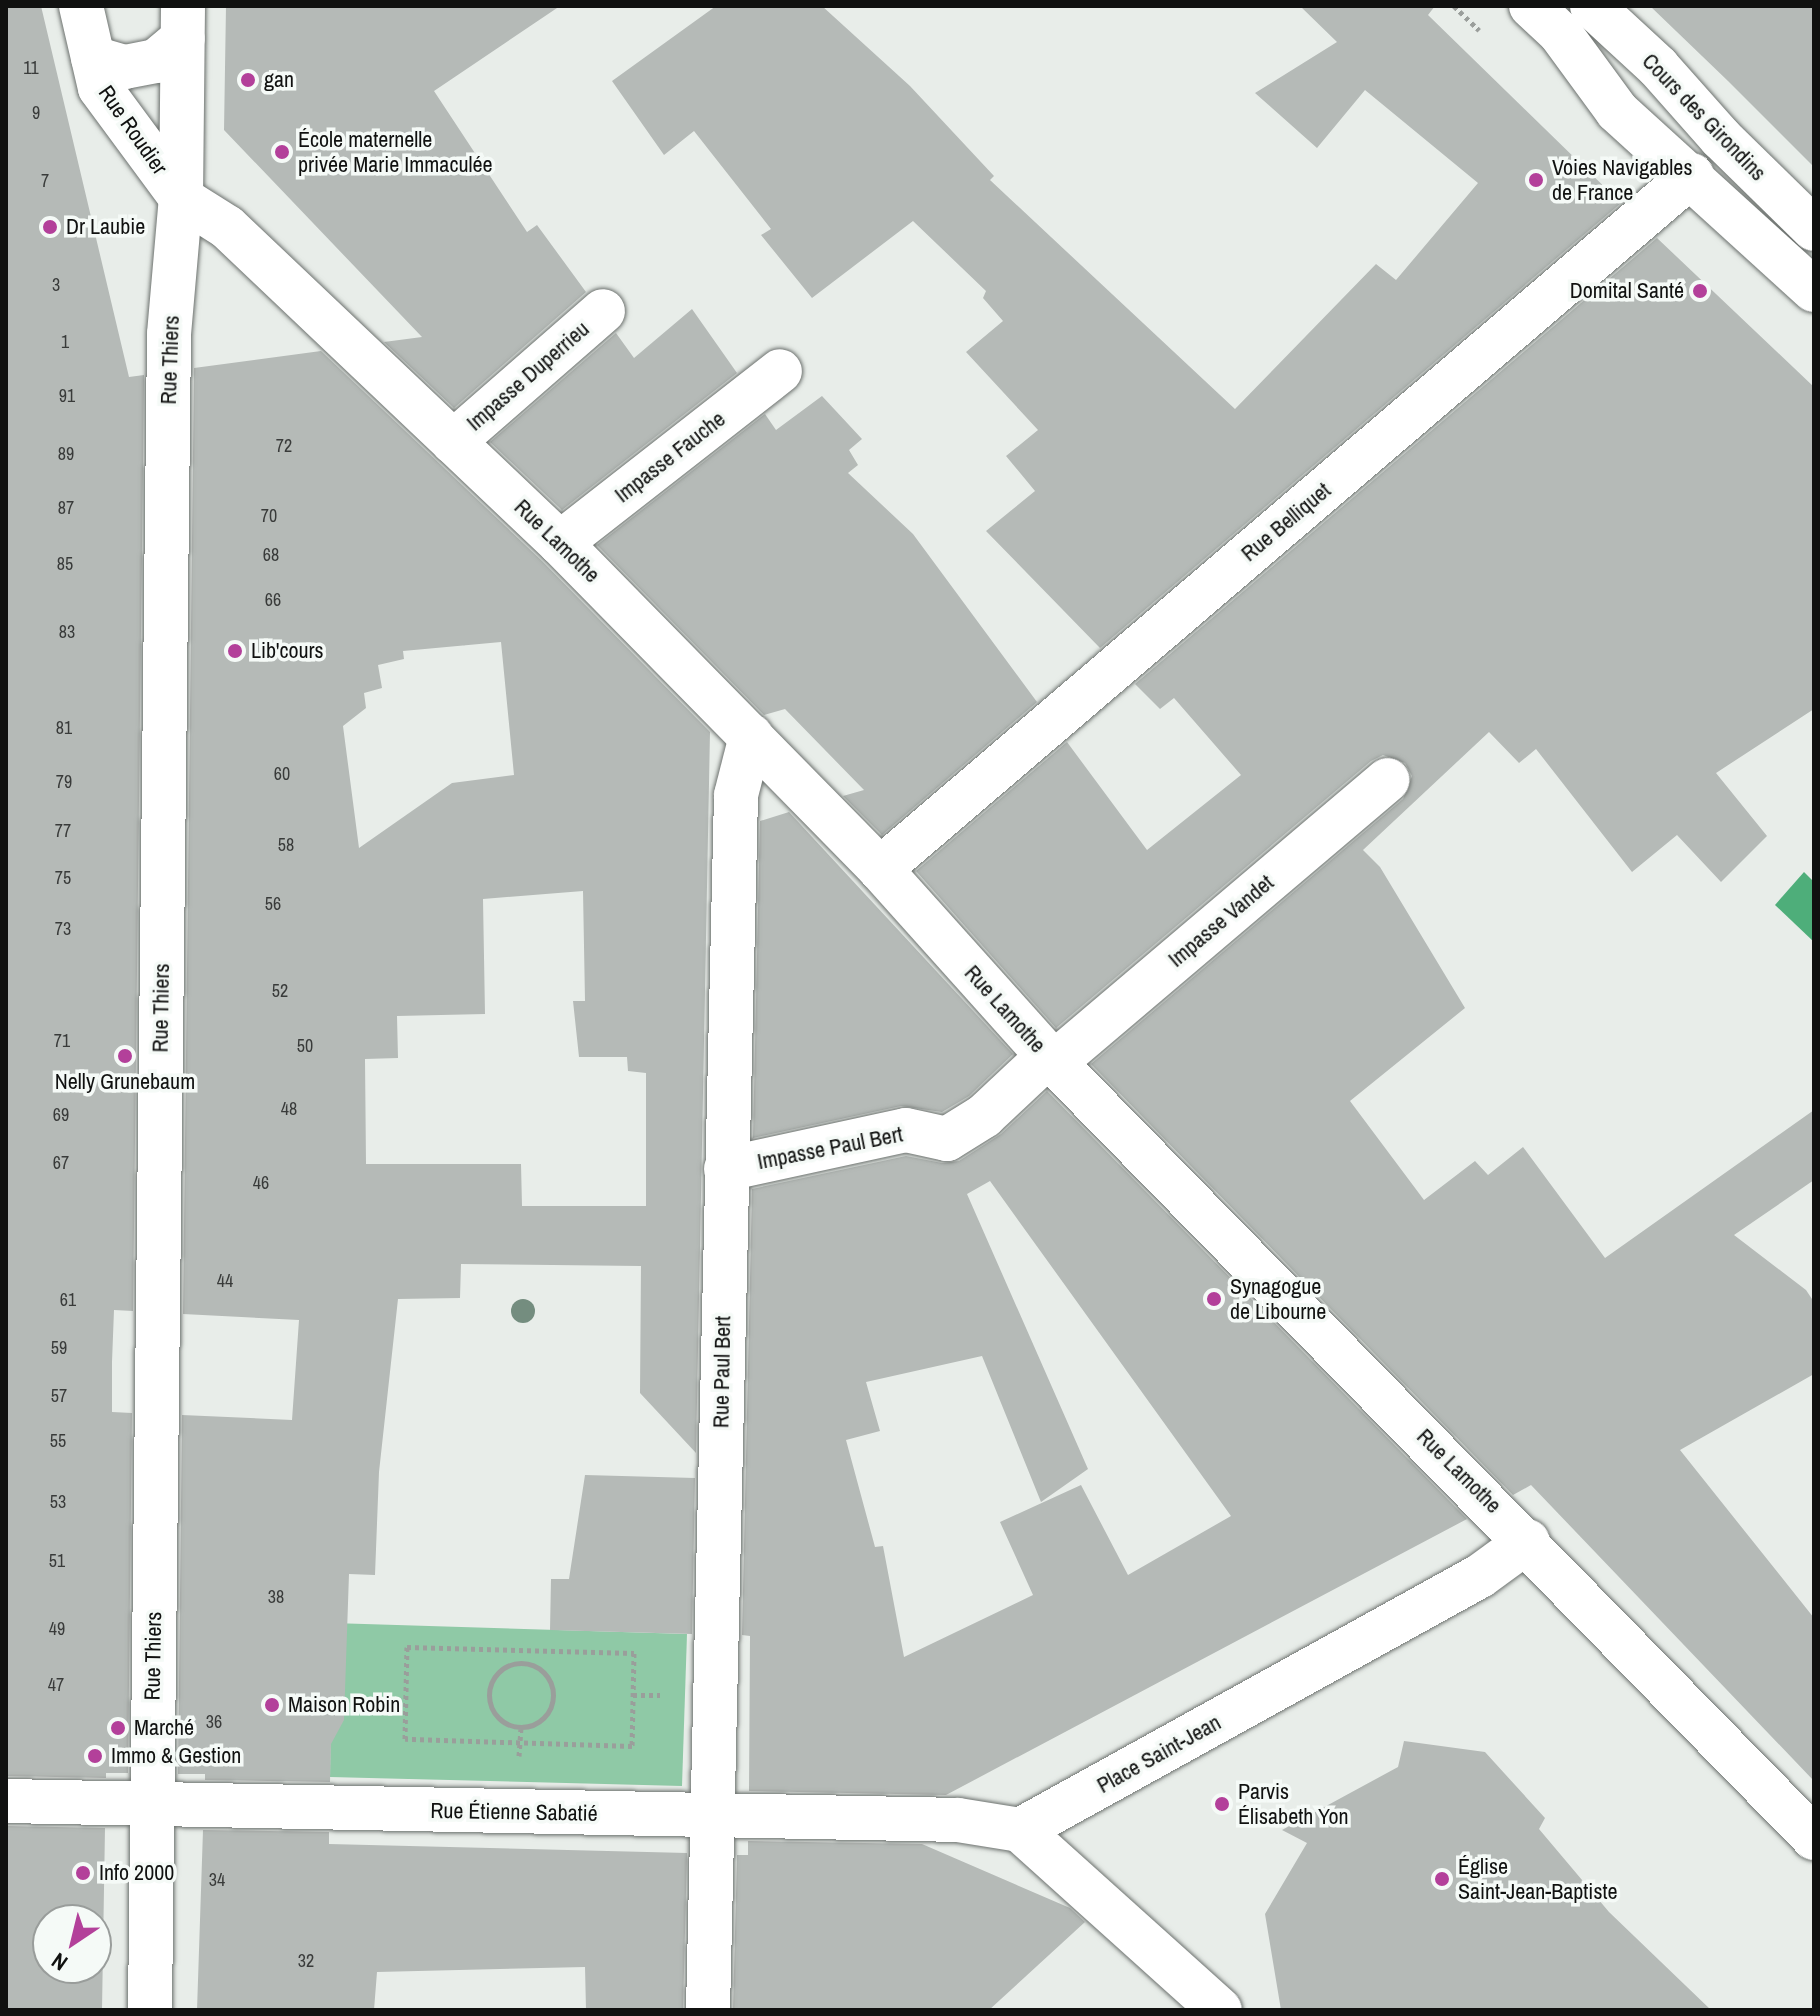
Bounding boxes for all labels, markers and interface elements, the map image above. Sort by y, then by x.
street label: Cours des Girondins [1637,48,1771,186]
house number: 11 [23,57,39,79]
place label: gan [264,67,294,93]
marker: gan [239,71,257,89]
street label: Rue Roudier [93,81,173,179]
house number: 9 [32,102,40,124]
place label: École maternelle privée Marie Immaculée [298,126,493,178]
marker: École maternelle privée Marie Immaculée [273,143,291,161]
place label: Voies Navigables de France [1552,154,1692,206]
house number: 7 [41,170,49,192]
marker: Voies Navigables de France [1527,171,1545,189]
place label: Dr Laubie [66,214,145,240]
marker: Dr Laubie [41,218,59,236]
house number: 3 [52,274,60,296]
place label: Domital Santé [1570,278,1684,304]
marker: Domital Santé [1691,282,1709,300]
street label: Rue Thiers [155,315,185,405]
street label: Impasse Duperrieu [461,316,595,436]
house number: 1 [61,331,69,353]
house number: 91 [59,385,75,407]
street label: Impasse Fauche [610,406,730,508]
house number: 72 [276,435,292,457]
house number: 89 [58,443,74,465]
street label: Rue Belliquet [1236,477,1336,567]
street label: Rue Lamothe [509,494,605,588]
house number: 87 [58,497,74,519]
house number: 70 [261,505,277,527]
house number: 68 [263,544,279,566]
house number: 85 [57,553,73,575]
house number: 66 [265,589,281,611]
house number: 83 [59,621,75,643]
place label: Lib'cours [251,638,324,664]
marker: Lib'cours [226,642,244,660]
house number: 81 [56,717,72,739]
house number: 60 [274,763,290,785]
house number: 79 [56,771,72,793]
house number: 77 [55,820,71,842]
house number: 58 [278,834,294,856]
house number: 75 [55,867,71,889]
street label: Impasse Vandet [1163,869,1279,973]
house number: 56 [265,893,281,915]
house number: 73 [55,918,71,940]
street label: Rue Lamothe [959,960,1051,1058]
street label: Rue Thiers [147,963,175,1053]
house number: 52 [272,980,288,1002]
house number: 71 [54,1030,70,1052]
house number: 50 [297,1035,313,1057]
marker: Nelly Grunebaum [116,1047,134,1065]
place label: Nelly Grunebaum [55,1069,195,1095]
house number: 48 [281,1098,297,1120]
house number: 69 [53,1104,69,1126]
street label: Impasse Paul Bert [755,1121,905,1175]
house number: 67 [53,1152,69,1174]
house number: 46 [253,1172,269,1194]
house number: 44 [217,1270,233,1292]
place label: Synagogue de Libourne [1230,1273,1326,1324]
house number: 61 [60,1289,76,1311]
marker: Synagogue de Libourne [1205,1290,1223,1308]
street label: Rue Paul Bert [708,1316,736,1428]
house number: 59 [51,1337,67,1359]
house number: 57 [51,1385,67,1407]
street label: Rue Lamothe [1411,1423,1507,1519]
house number: 55 [50,1430,66,1452]
house number: 53 [50,1491,66,1513]
house number: 51 [49,1550,65,1572]
house number: 38 [268,1586,284,1608]
street label: Rue Thiers [139,1611,167,1701]
house number: 49 [49,1618,65,1640]
house number: 47 [48,1674,64,1696]
place label: Maison Robin [288,1692,400,1718]
marker: Maison Robin [263,1696,281,1714]
street label: Place Saint-Jean [1093,1709,1225,1799]
house number: 36 [206,1711,222,1733]
place label: Marché [134,1715,194,1741]
marker: Marché [109,1719,127,1737]
place label: Immo & Gestion [111,1743,241,1769]
marker: Immo & Gestion [86,1747,104,1765]
place label: Parvis Élisabeth Yon [1238,1778,1349,1830]
marker: Parvis Élisabeth Yon [1213,1795,1231,1813]
street label: Rue Étienne Sabatié [430,1797,598,1827]
place label: Église Saint-Jean-Baptiste [1458,1853,1617,1904]
place label: Info 2000 [99,1860,174,1886]
marker: Info 2000 [74,1864,92,1882]
house number: 34 [209,1869,225,1891]
marker: Église Saint-Jean-Baptiste [1433,1870,1451,1888]
north arrow [32,1904,112,1984]
text: N [45,1946,73,1978]
house number: 32 [298,1950,314,1972]

